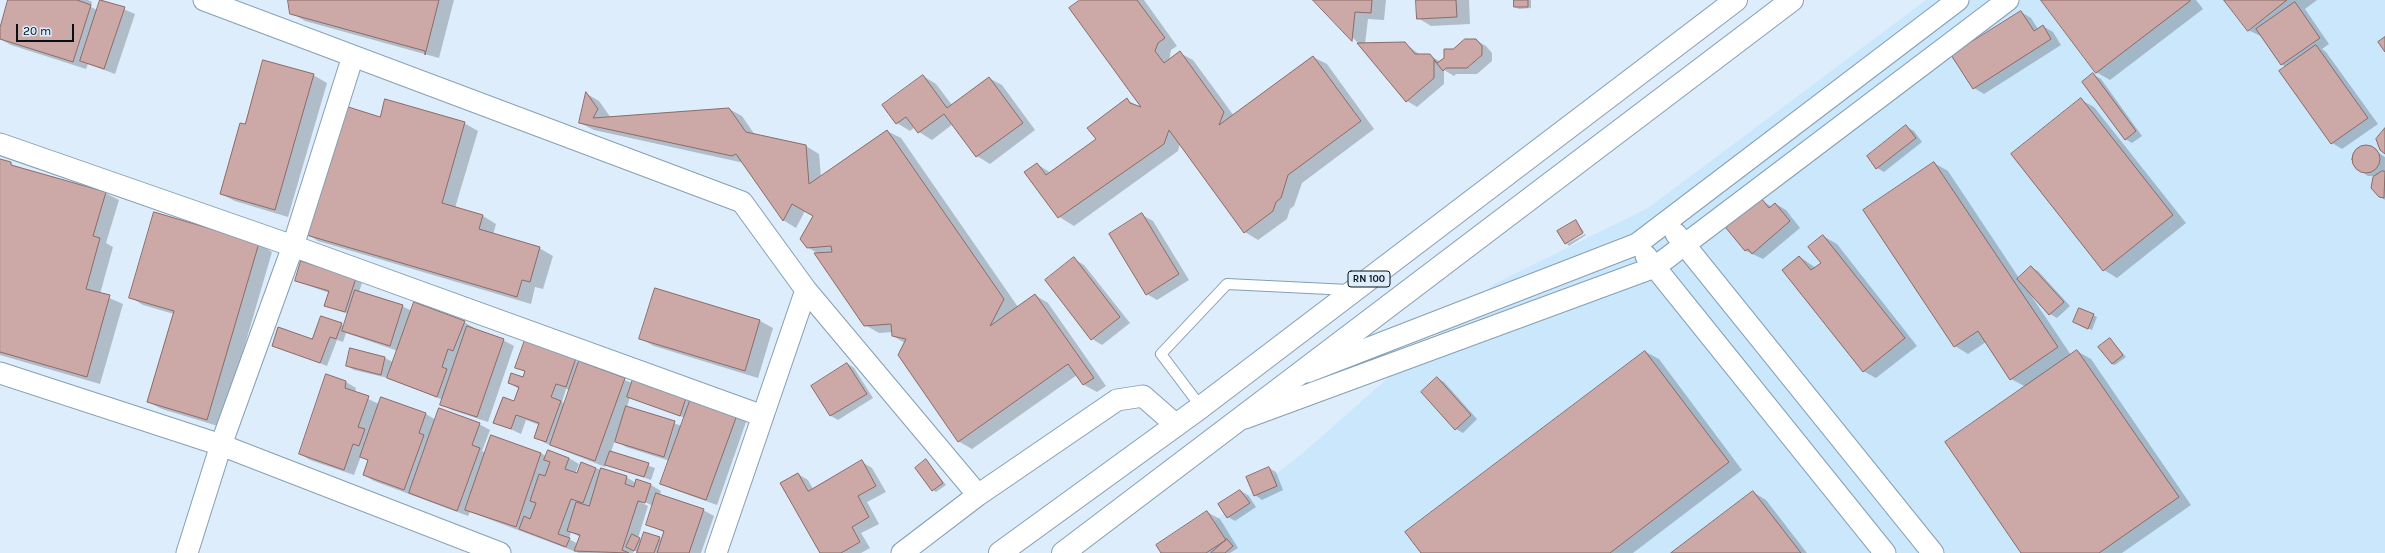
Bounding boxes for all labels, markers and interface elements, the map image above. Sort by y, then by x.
scale bar [18,16,76,42]
text: 20 m [23,24,51,38]
road number: RN 100 [1348,271,1390,287]

